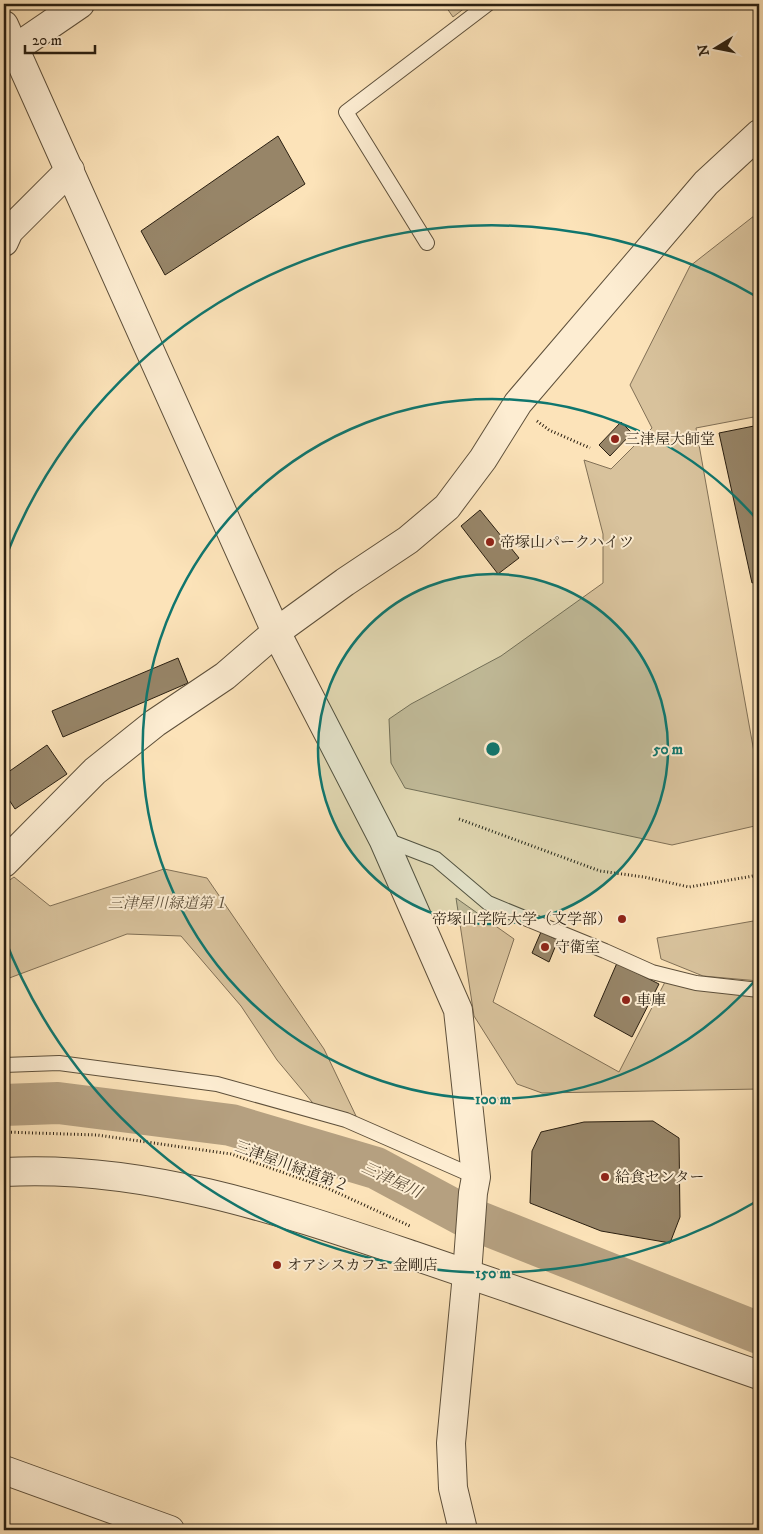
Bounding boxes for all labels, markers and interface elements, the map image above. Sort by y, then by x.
scale bar [25,22,95,54]
north arrow [690,22,740,72]
text: 20 m [32,31,62,50]
text: N [694,42,714,57]
place label: 三津屋大師堂 [625,430,715,449]
marker: 三津屋大師堂 [609,433,621,445]
place label: 帝塚山パークハイツ [500,533,634,552]
marker: 帝塚山パークハイツ [484,536,496,548]
centre of rings [484,740,502,758]
text: 50 m [652,740,684,759]
park label: 三津屋川緑道第１ [108,894,228,913]
place label: 帝塚山学院大学（文学部） [432,910,612,929]
marker: 帝塚山学院大学（文学部） [616,913,628,925]
place label: 守衛室 [555,938,600,957]
marker: 守衛室 [539,941,551,953]
place label: 車庫 [636,991,666,1010]
marker: 車庫 [620,994,632,1006]
text: 100 m [475,1090,512,1109]
street label: 三津屋川緑道第２ [232,1137,351,1196]
water label: 三津屋川 [358,1157,427,1203]
place label: 給食センター [615,1168,704,1187]
marker: 給食センター [599,1171,611,1183]
place label: オアシスカフェ 金剛店 [287,1256,438,1275]
marker: オアシスカフェ 金剛店 [271,1259,283,1271]
text: 150 m [475,1264,511,1283]

